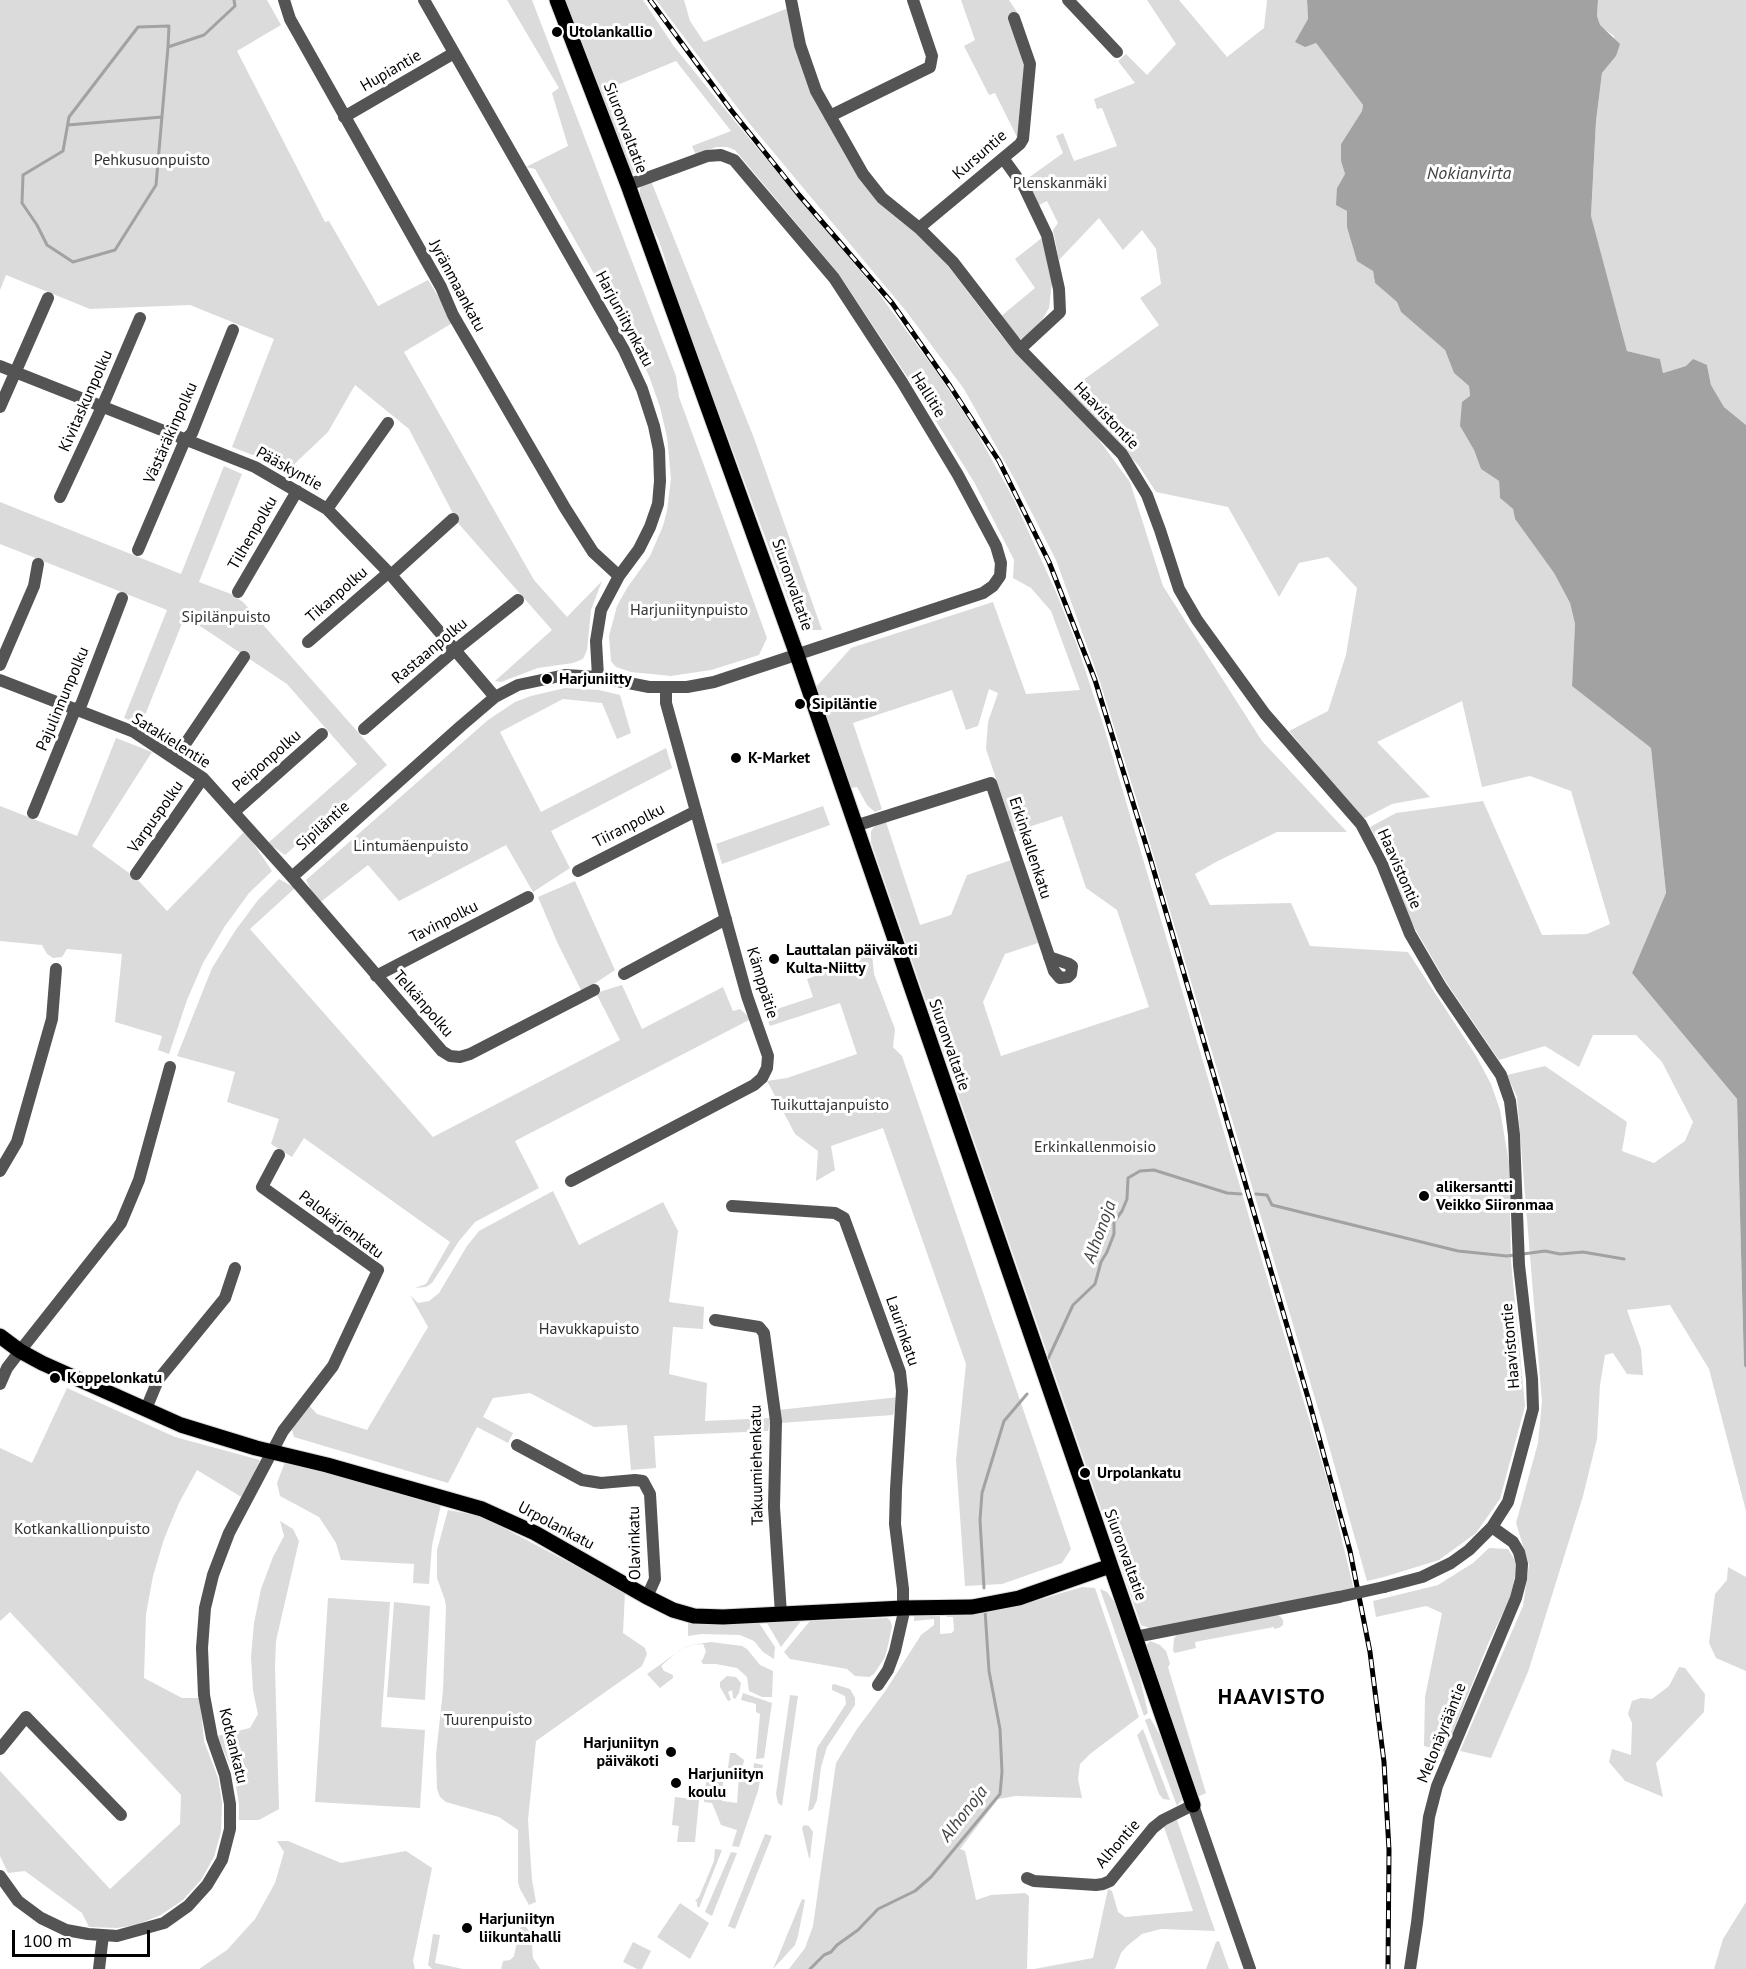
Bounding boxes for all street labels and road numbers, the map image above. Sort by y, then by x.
street label: Hupiantie [357,46,425,96]
street label: Siuronvaltatie [599,80,651,176]
street label: Kursuntie [949,126,1011,184]
street label: Jyränmaankatu [425,237,489,335]
street label: Harjuniitynkatu [591,268,657,370]
street label: Kivitaskunpolku [55,347,117,455]
street label: Hallitie [907,369,949,421]
street label: Haavistontie [1069,378,1143,454]
street label: Västäräkinpolku [140,379,202,487]
street label: Pääskyntie [253,443,325,495]
street label: Tilhenpolku [224,493,282,573]
street label: Siuronvaltatie [767,537,817,633]
street label: Tikanpolku [302,563,372,627]
street label: Rastaanpolku [388,614,472,688]
street label: Pajulinnunpolku [32,644,94,754]
street label: Satakielentie [128,709,214,773]
street label: Peiponpolku [229,726,305,796]
street label: Varpuspolku [124,777,188,857]
street label: Erkinkallenkatu [1004,795,1056,901]
street label: Sipiläntie [292,797,354,855]
street label: Tiiranpolku [590,800,668,852]
street label: Haavistontie [1373,826,1425,912]
street label: Tavinpolku [407,897,481,947]
street label: Kämppätie [742,945,782,1021]
street label: Telkänpolku [389,967,457,1041]
street label: Siuronvaltatie [924,997,974,1093]
street label: Palokärjenkatu [295,1187,387,1263]
street label: Laurinkatu [881,1294,923,1368]
street label: Haavistontie [1498,1302,1524,1390]
street label: Takuumiehenkatu [746,1404,768,1526]
street label: Urpolankatu [514,1498,598,1554]
street label: Olavinkatu [625,1506,645,1580]
street label: Siuronvaltatie [1100,1507,1150,1603]
street label: Melonäyrääntie [1413,1680,1471,1786]
street label: Kotkankatu [214,1706,252,1786]
street label: Alhontie [1092,1816,1144,1872]

